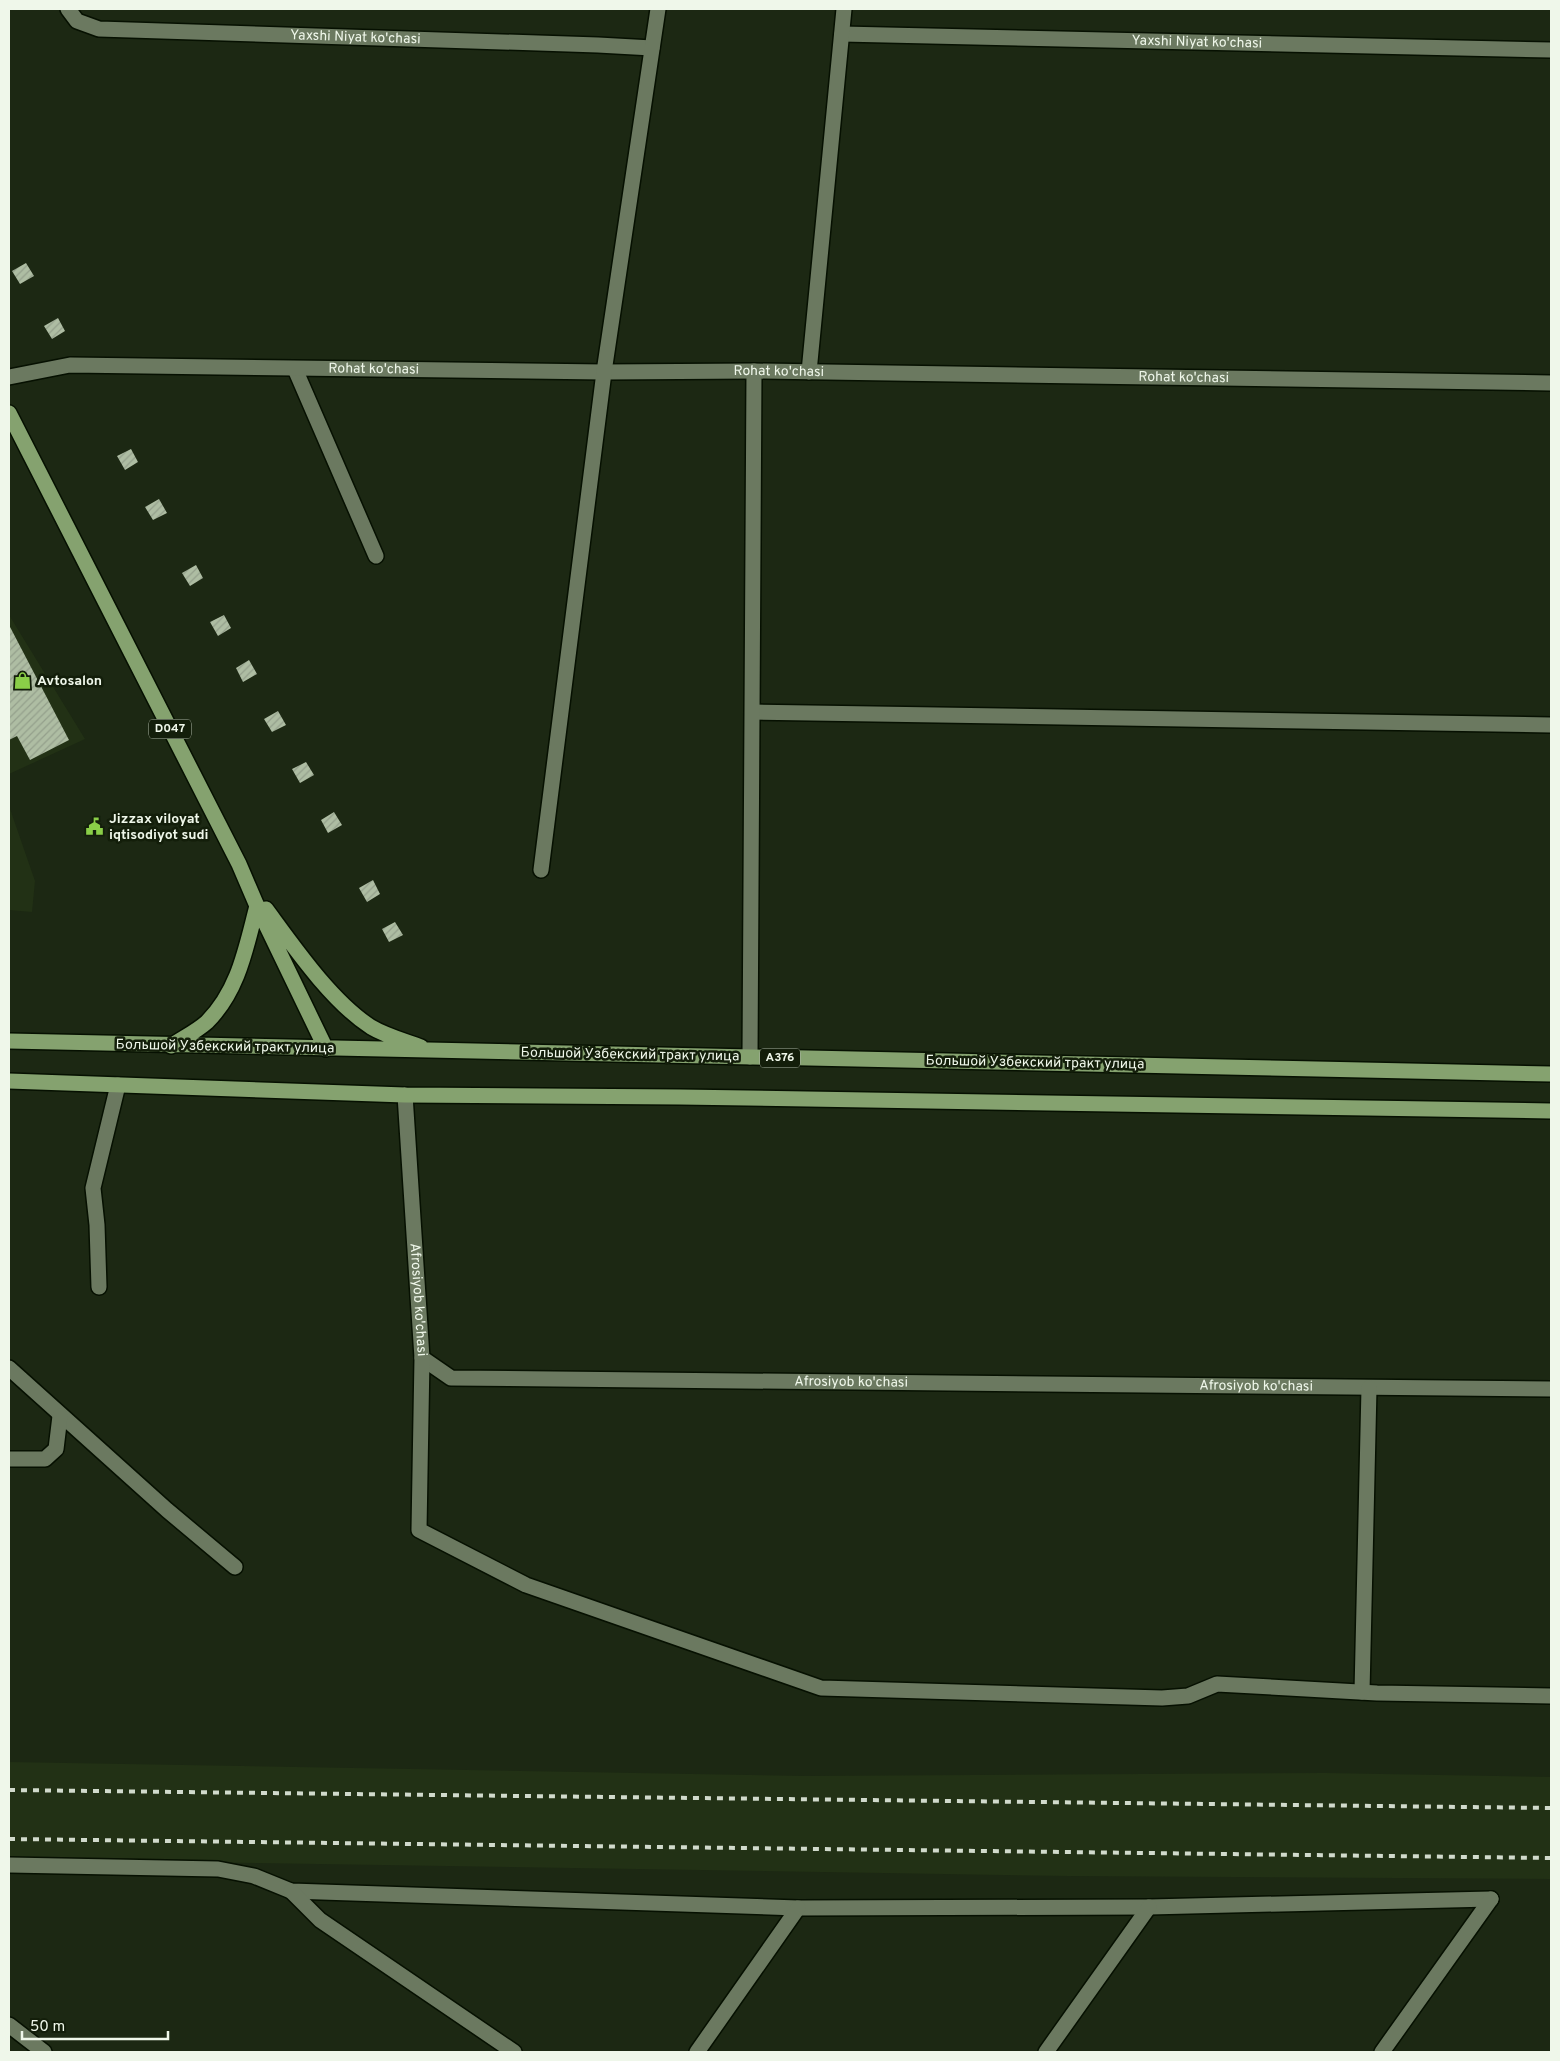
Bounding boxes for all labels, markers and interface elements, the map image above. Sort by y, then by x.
street label: Yaxshi Niyat ko'chasi [290,27,421,48]
street label: Yaxshi Niyat ko'chasi [1131,32,1262,52]
street label: Rohat ko'chasi [328,360,419,378]
street label: Rohat ko'chasi [733,362,824,381]
street label: Rohat ko'chasi [1138,368,1229,387]
shop icon: Avtosalon [13,671,33,691]
place label: Avtosalon [37,673,102,690]
road number: D047 [149,720,191,739]
place label: Jizzax viloyat iqtisodiyot sudi [109,811,209,844]
public building icon: Jizzax viloyat iqtisodiyot sudi [85,817,105,837]
street label: Большой Узбекский тракт улица [116,1037,334,1057]
street label: Большой Узбекский тракт улица [521,1045,739,1065]
road number: A376 [760,1048,800,1068]
street label: Большой Узбекский тракт улица [926,1053,1144,1073]
street label: Afrosiyob ko'chasi [406,1242,430,1357]
street label: Afrosiyob ko'chasi [794,1373,908,1391]
street label: Afrosiyob ko'chasi [1199,1377,1313,1395]
scale bar [22,2008,169,2040]
text: 50 m [30,2018,65,2037]

